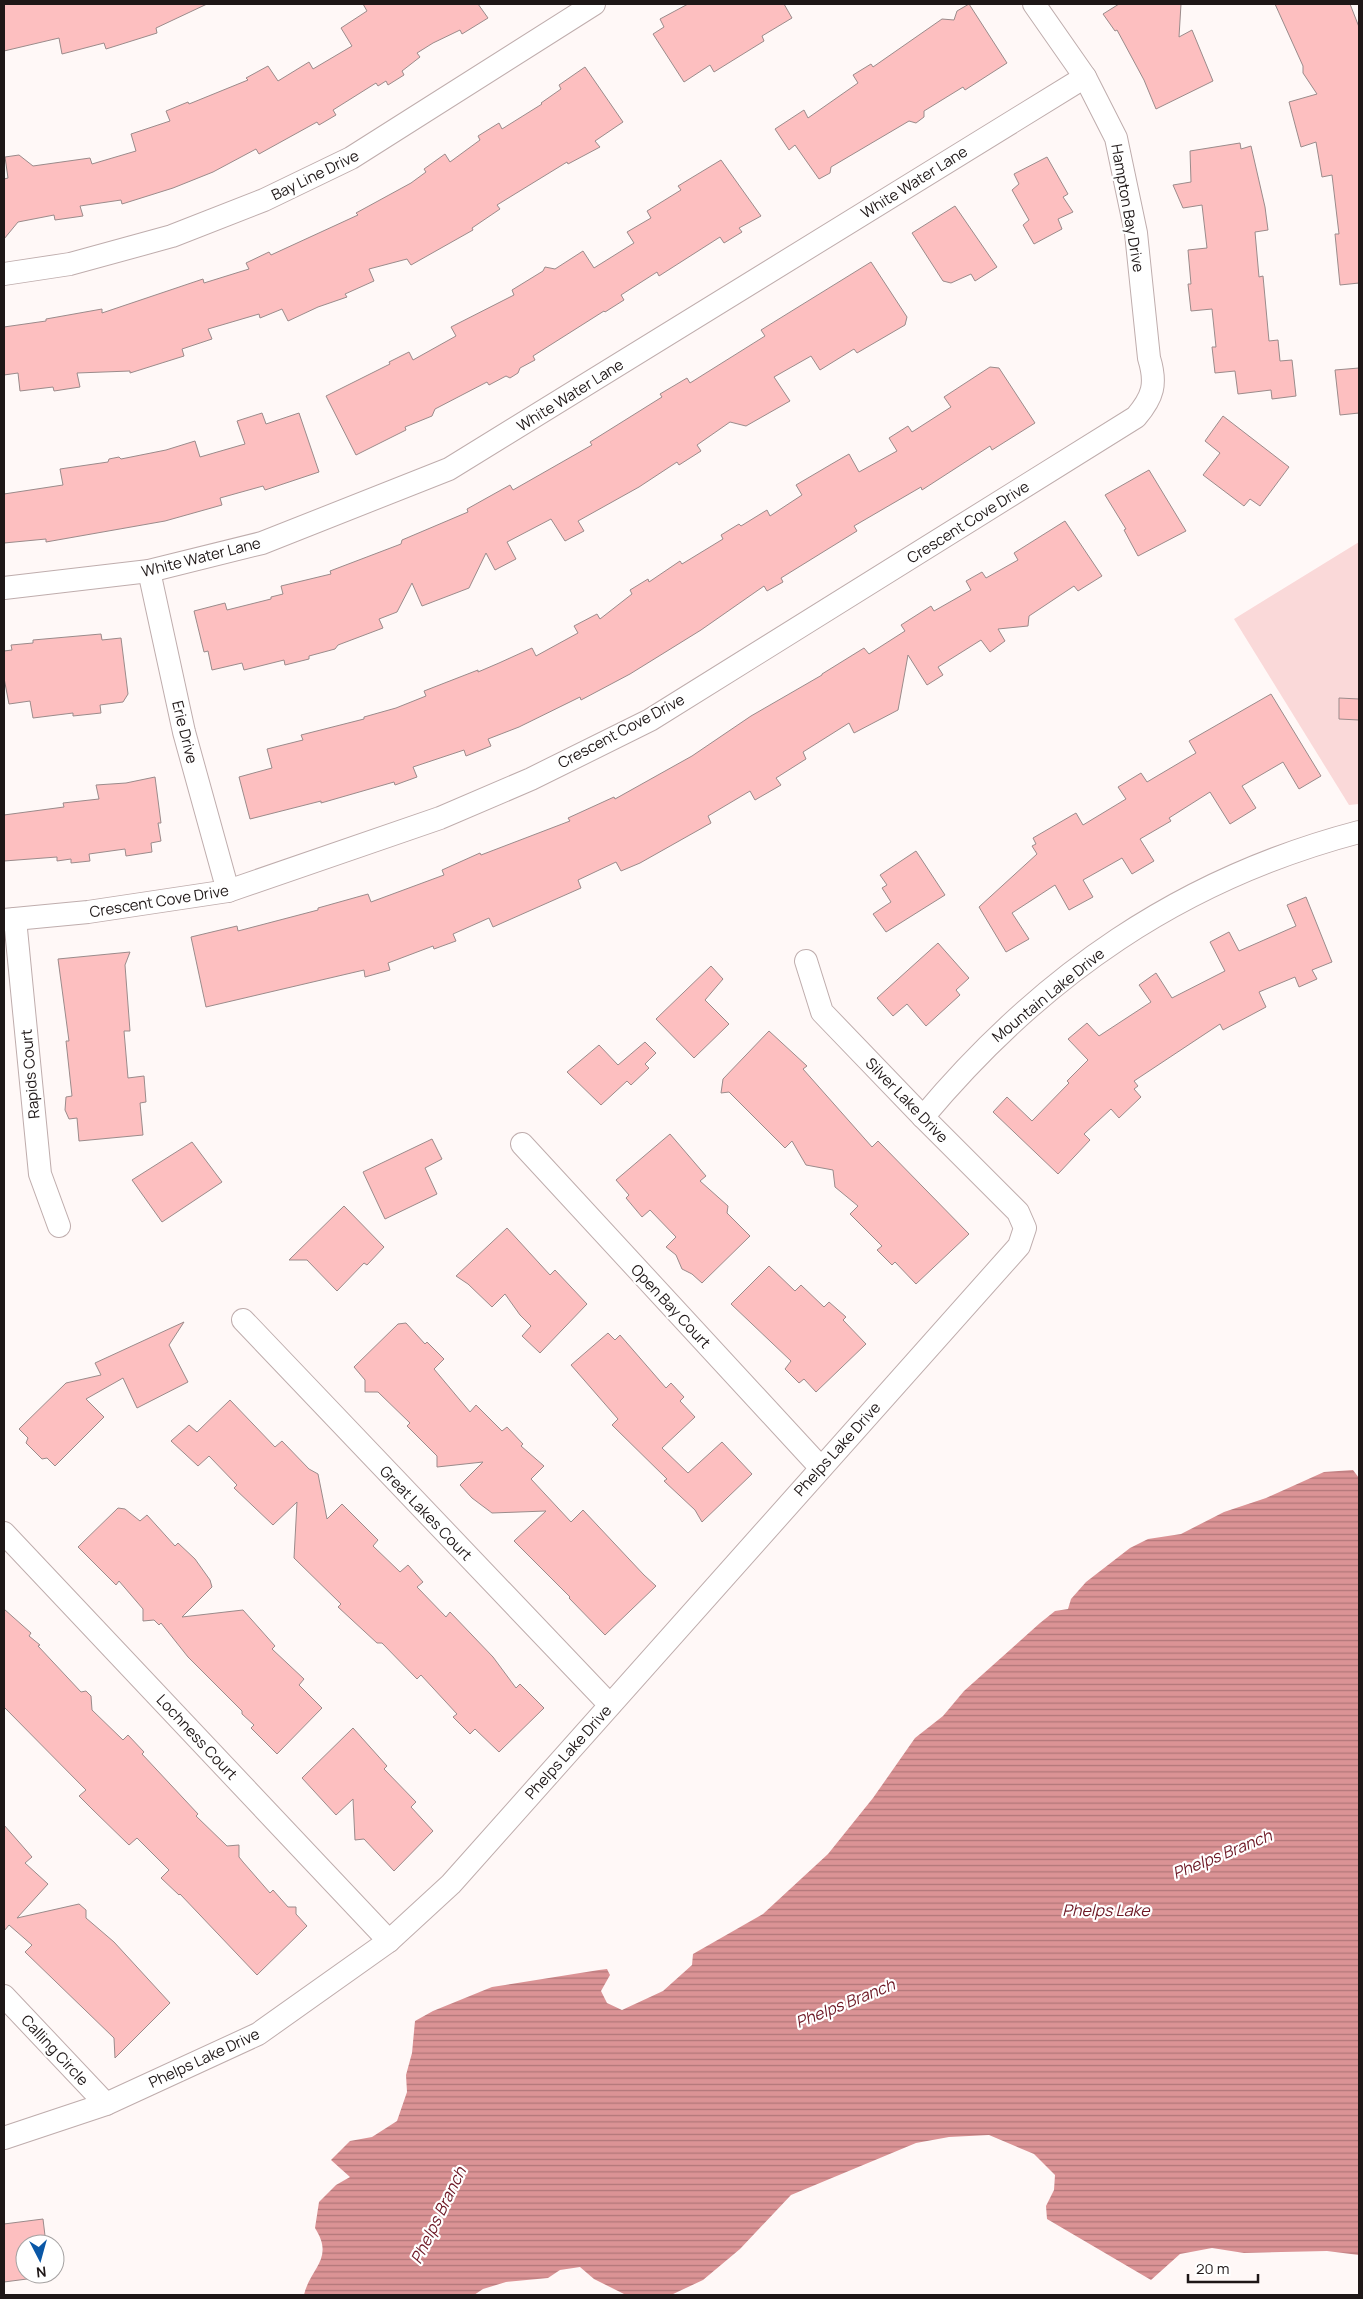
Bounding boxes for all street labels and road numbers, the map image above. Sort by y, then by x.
street label: White Water Lane [857,141,972,223]
street label: Hampton Bay Drive [1106,142,1150,274]
street label: Bay Line Drive [268,145,362,205]
street label: White Water Lane [513,354,628,436]
street label: Crescent Cove Drive [903,476,1033,568]
street label: White Water Lane [139,532,263,582]
street label: Crescent Cove Drive [554,689,688,773]
street label: Erie Drive [167,698,203,766]
street label: Crescent Cove Drive [88,880,230,922]
street label: Mountain Lake Drive [987,943,1109,1047]
street label: Rapids Court [16,1028,44,1120]
street label: Silver Lake Drive [861,1053,953,1147]
street label: Open Bay Court [626,1259,716,1353]
street label: Phelps Lake Drive [789,1397,885,1501]
street label: Great Lakes Court [375,1461,477,1565]
street label: Lochness Court [152,1690,242,1784]
street label: Phelps Lake Drive [520,1700,616,1804]
street label: Calling Circle [17,2010,94,2090]
street label: Phelps Lake Drive [145,2023,263,2093]

